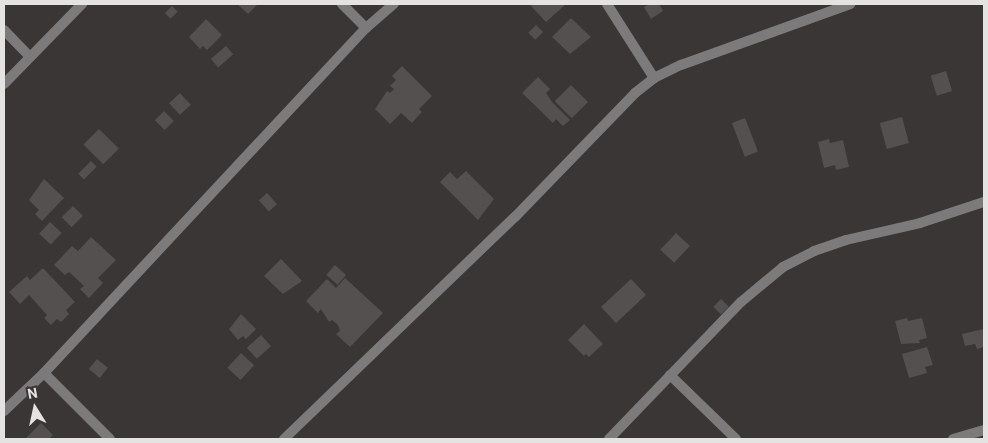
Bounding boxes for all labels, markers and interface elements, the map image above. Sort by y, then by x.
north arrow [10,383,60,433]
text: N [26,384,39,402]

